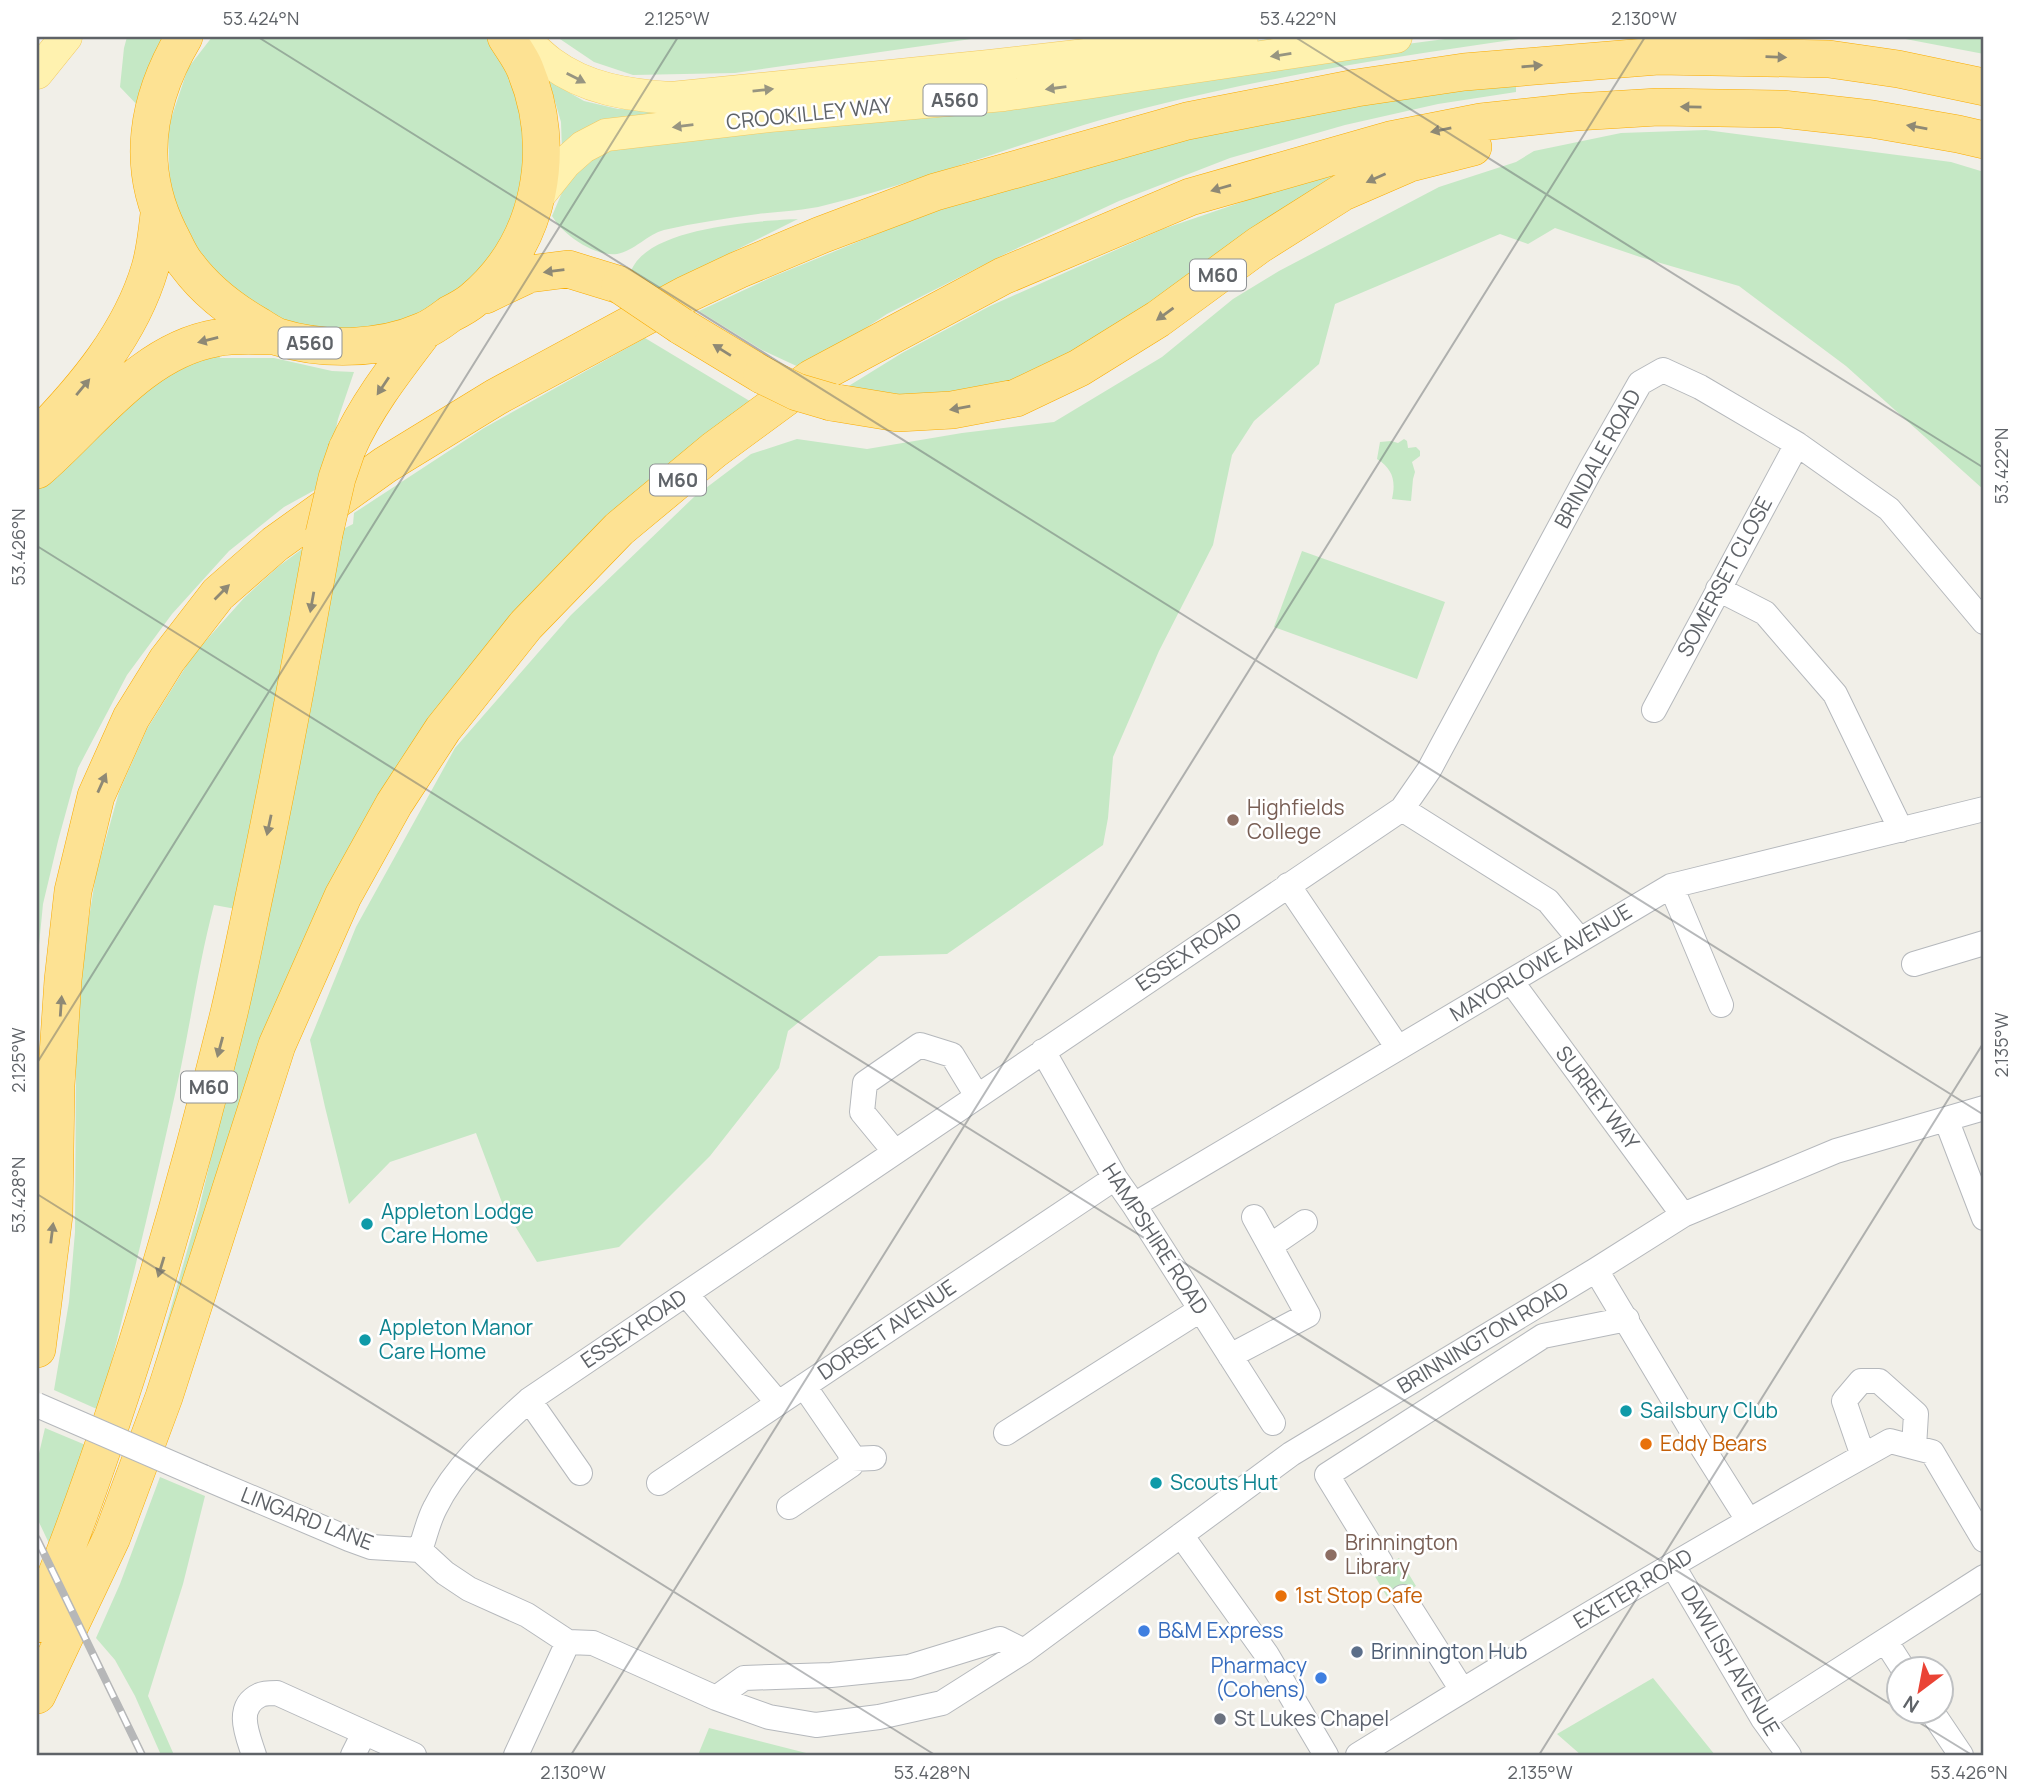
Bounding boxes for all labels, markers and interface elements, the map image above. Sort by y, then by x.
text: 53.424°N [223,6,299,30]
text: 2.125°W [644,6,710,30]
text: 53.422°N [1260,6,1336,30]
text: 2.130°W [1611,6,1677,30]
one-way arrow [1270,50,1292,61]
one-way arrow [1765,52,1787,63]
one-way arrow [1521,60,1543,71]
one-way arrow [566,72,586,83]
one-way arrow [1044,83,1066,94]
one-way arrow [752,84,774,95]
road number: A560 [923,85,986,116]
street label: CROOKILLEY WAY [725,90,893,136]
one-way arrow [1680,101,1702,113]
one-way arrow [672,121,694,132]
one-way arrow [1906,121,1928,132]
one-way arrow [1430,124,1452,135]
one-way arrow [1366,172,1386,184]
one-way arrow [1210,183,1232,194]
road number: M60 [1190,260,1246,290]
one-way arrow [543,266,565,277]
one-way arrow [1156,307,1174,321]
road number: A560 [278,328,342,358]
one-way arrow [197,335,219,346]
one-way arrow [712,344,731,357]
one-way arrow [377,376,390,396]
one-way arrow [75,378,90,396]
street label: BRINDALE ROAD [1547,384,1647,533]
one-way arrow [949,403,971,414]
text: 53.422°N [1989,428,2013,504]
road number: M60 [650,464,706,495]
street label: SOMERSET CLOSE [1670,492,1778,661]
text: 53.426°N [6,508,30,586]
one-way arrow [213,584,230,600]
one-way arrow [306,591,317,613]
one-way arrow [96,773,108,793]
place label: Highfields College [1247,793,1345,845]
marker: Highfields College [1225,812,1241,828]
one-way arrow [264,814,275,836]
street label: MAYORLOWE AVENUE [1444,897,1637,1028]
street label: ESSEX ROAD [1130,905,1247,997]
one-way arrow [56,995,67,1017]
text: 2.135°W [1989,1012,2013,1077]
text: 2.125°W [6,1027,30,1093]
one-way arrow [214,1036,225,1058]
street label: SURREY WAY [1550,1040,1646,1155]
road number: M60 [181,1072,237,1102]
text: 53.428°N [6,1157,30,1233]
street label: HAMPSHIRE ROAD [1096,1157,1215,1319]
place label: Appleton Lodge Care Home [381,1197,534,1249]
marker: Appleton Lodge Care Home [359,1216,375,1232]
one-way arrow [46,1222,57,1244]
one-way arrow [156,1257,166,1278]
street label: DORSET AVENUE [812,1273,961,1386]
street label: BRINNINGTON ROAD [1392,1275,1573,1399]
street label: ESSEX ROAD [575,1282,692,1374]
place label: Appleton Manor Care Home [379,1313,534,1365]
marker: Appleton Manor Care Home [357,1332,373,1348]
place label: Sailsbury Club [1640,1396,1778,1424]
marker: Sailsbury Club [1618,1403,1634,1419]
place label: Eddy Bears [1660,1429,1767,1457]
marker: Eddy Bears [1638,1436,1654,1452]
place label: Scouts Hut [1170,1468,1278,1496]
marker: Scouts Hut [1148,1475,1164,1491]
street label: LINGARD LANE [237,1480,378,1556]
place label: Brinnington Library [1345,1528,1458,1580]
street label: EXETER ROAD [1568,1542,1697,1635]
marker: Brinnington Library [1323,1547,1339,1563]
street label: DAWLISH AVENUE [1675,1580,1787,1741]
place label: 1st Stop Cafe [1295,1581,1423,1609]
marker: 1st Stop Cafe [1273,1588,1289,1604]
place label: B&M Express [1158,1616,1284,1644]
marker: B&M Express [1136,1623,1152,1639]
place label: Brinnington Hub [1371,1637,1527,1665]
marker: Brinnington Hub [1349,1644,1365,1660]
place label: Pharmacy (Cohens) [1211,1651,1307,1703]
north arrow [1884,1656,1954,1726]
marker: Pharmacy (Cohens) [1313,1670,1329,1686]
text: N [1898,1690,1924,1719]
place label: St Lukes Chapel [1234,1704,1389,1732]
marker: St Lukes Chapel [1212,1711,1228,1727]
text: 2.130°W [540,1760,606,1784]
text: 53.428°N [894,1760,970,1784]
text: 2.135°W [1508,1760,1573,1784]
text: 53.426°N [1930,1760,2008,1784]

